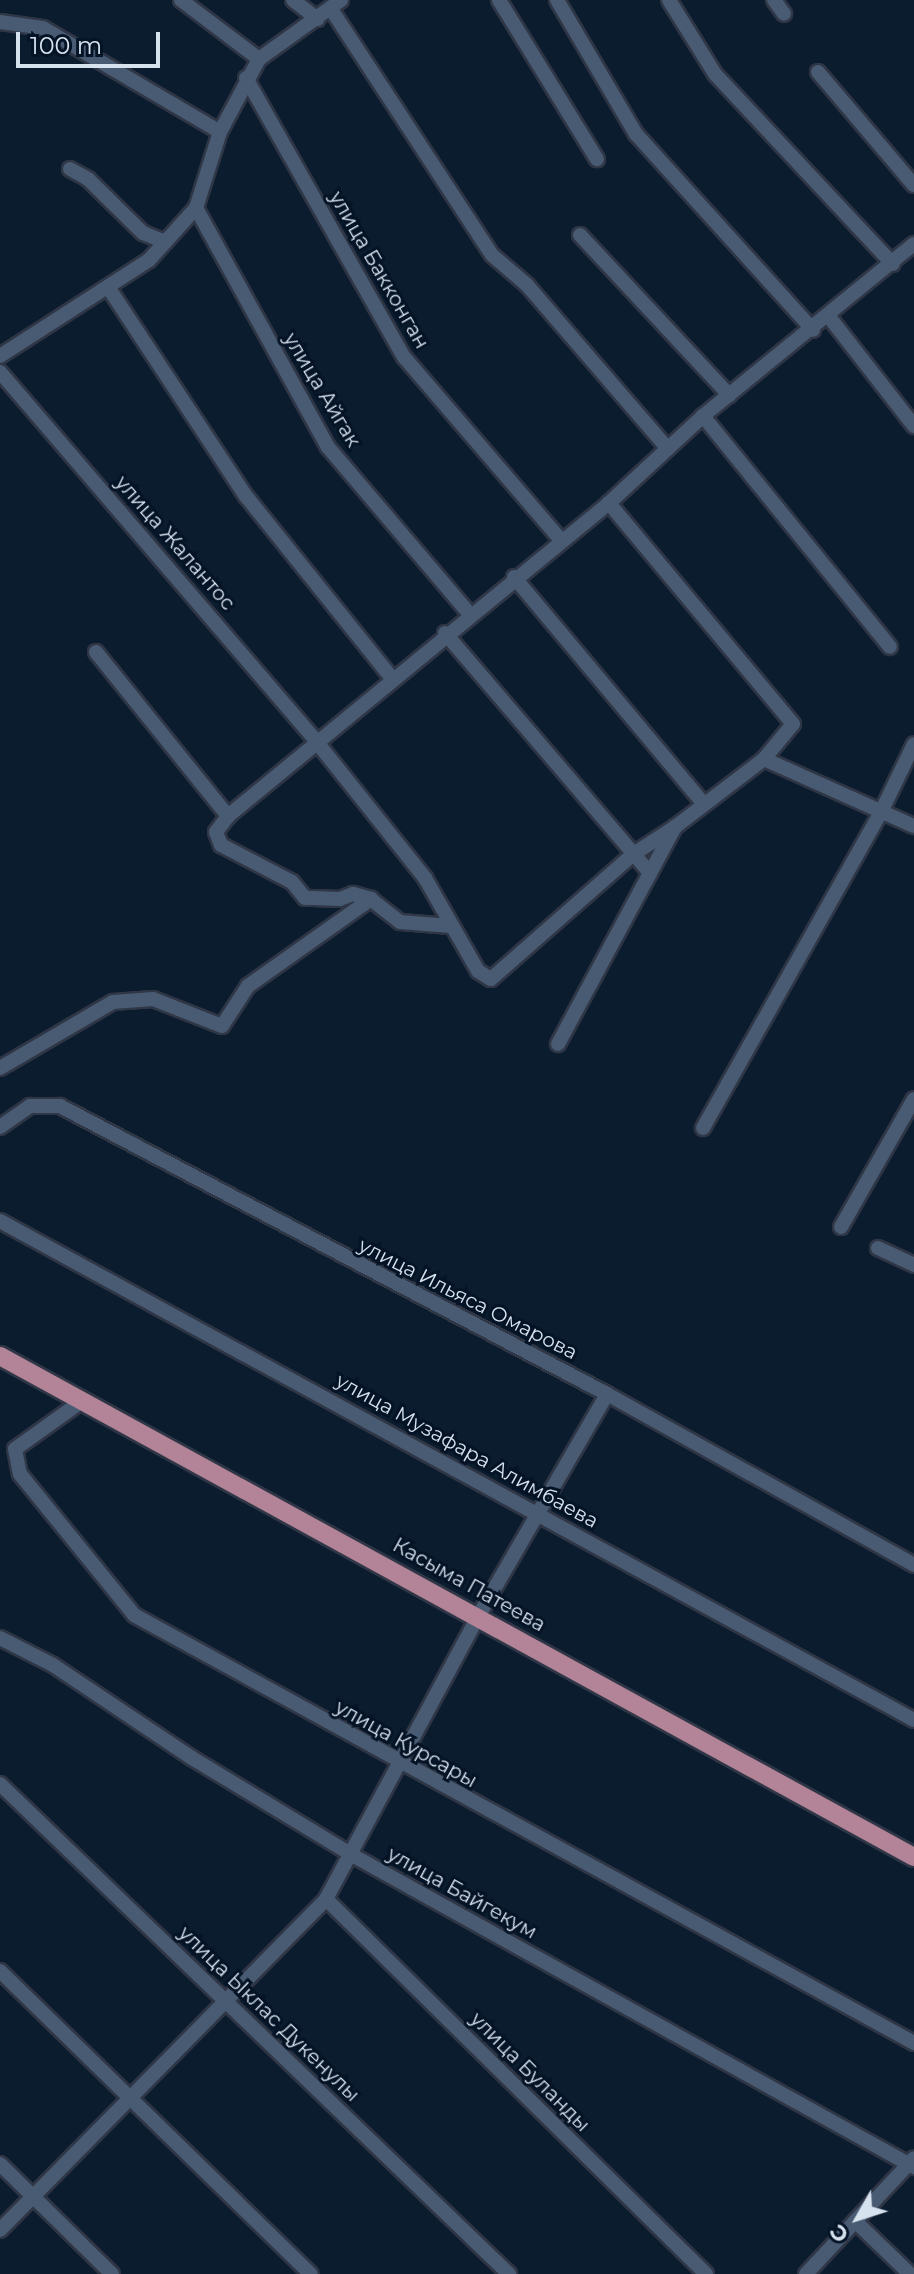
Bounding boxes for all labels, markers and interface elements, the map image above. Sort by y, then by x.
scale bar [20,16,164,66]
text: 100 m [30,31,102,60]
street label: улица Бакконган [324,187,434,353]
street label: улица Айгак [278,328,366,452]
street label: улица Жалантос [110,471,240,615]
street label: улица Ильяса Омарова [355,1233,581,1365]
street label: улица Музафара Алимбаева [332,1369,602,1533]
street label: Касыма Патеева [389,1533,549,1637]
street label: улица Курсары [331,1695,481,1793]
street label: улица Байгекум [383,1842,541,1944]
street label: улица Ыклас Дукенулы [174,1921,364,2107]
street label: улица Буланды [465,2007,595,2137]
north arrow [818,2178,898,2258]
text: С [823,2219,854,2248]

